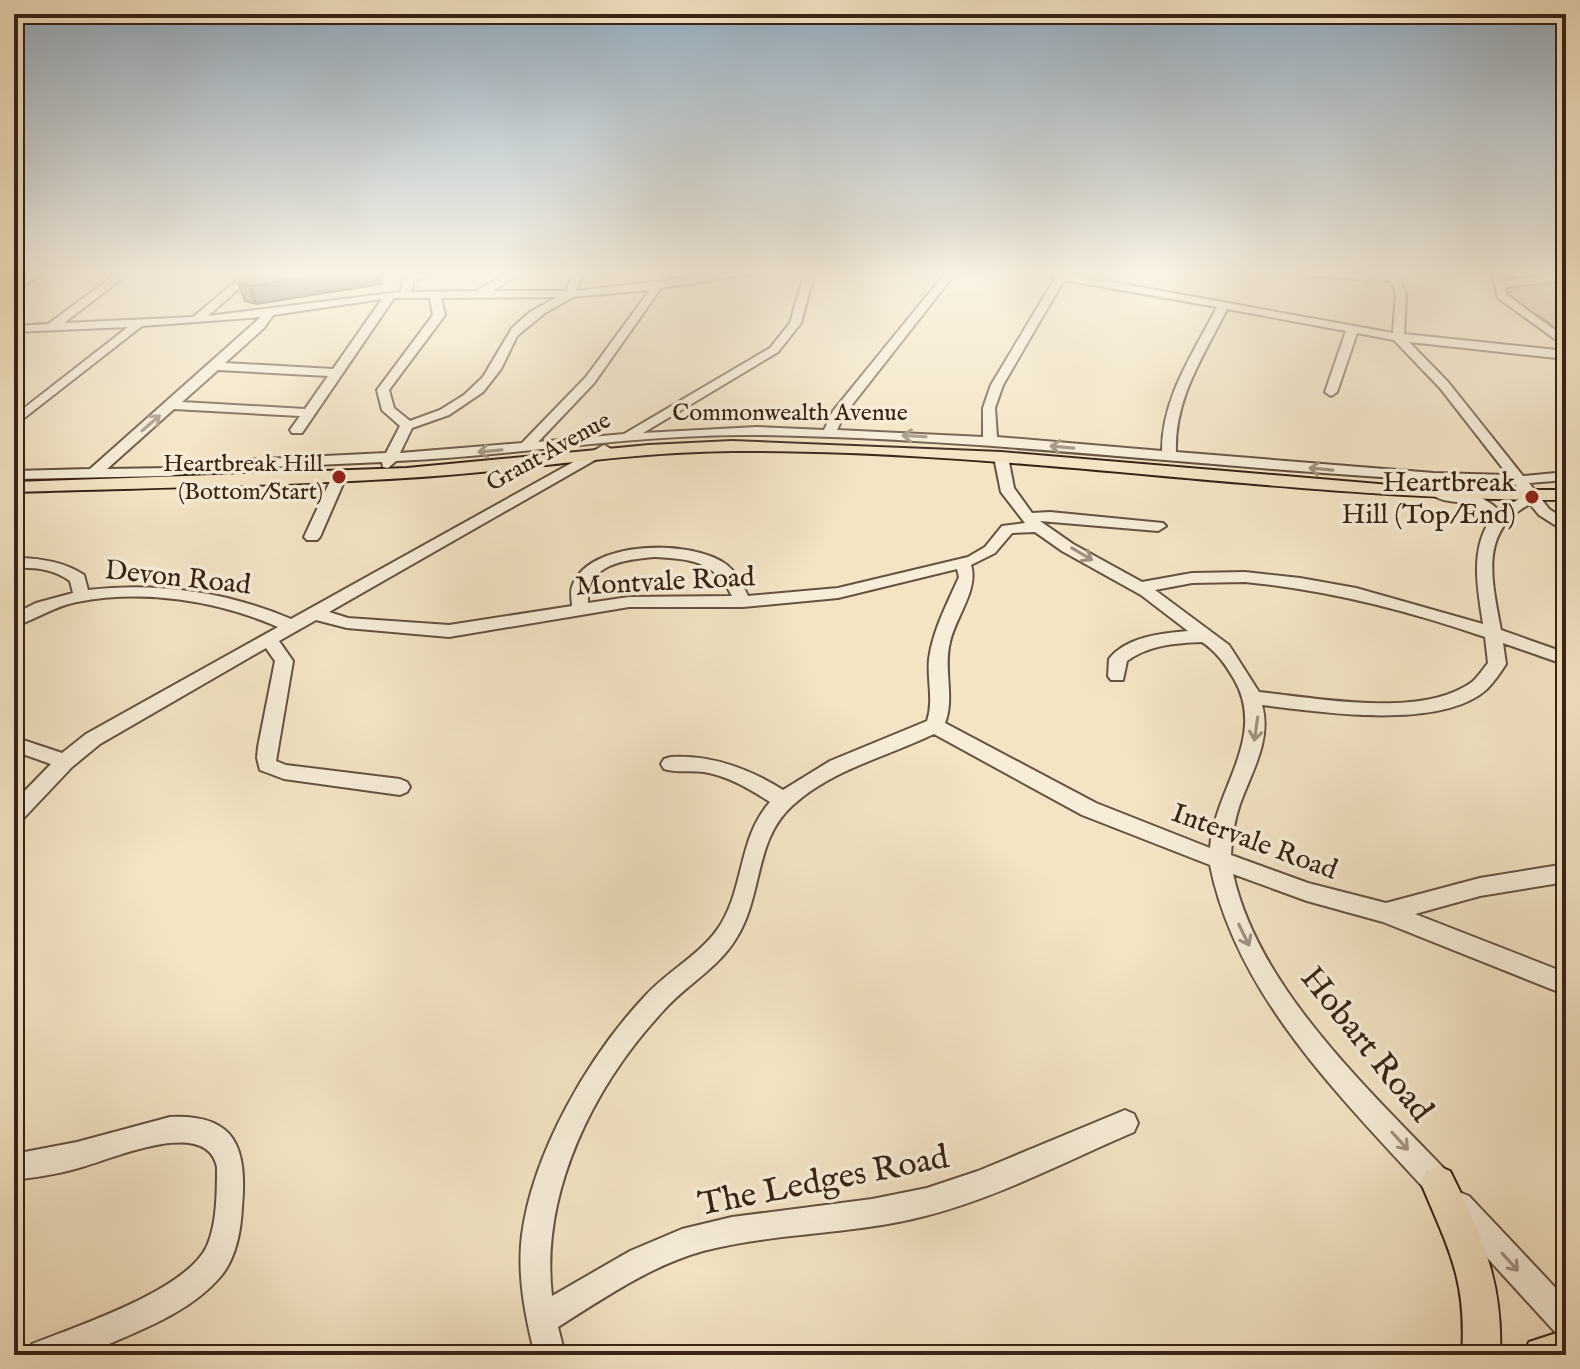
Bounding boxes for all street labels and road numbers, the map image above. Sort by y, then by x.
street label: Commonwealth Avenue [672,398,908,429]
street label: Grant Avenue [481,405,617,499]
street label: Devon Road [103,553,253,604]
street label: Montvale Road [574,560,756,605]
street label: Intervale Road [1166,796,1342,889]
street label: Hobart Road [1290,958,1443,1132]
street label: The Ledges Road [695,1136,953,1227]

